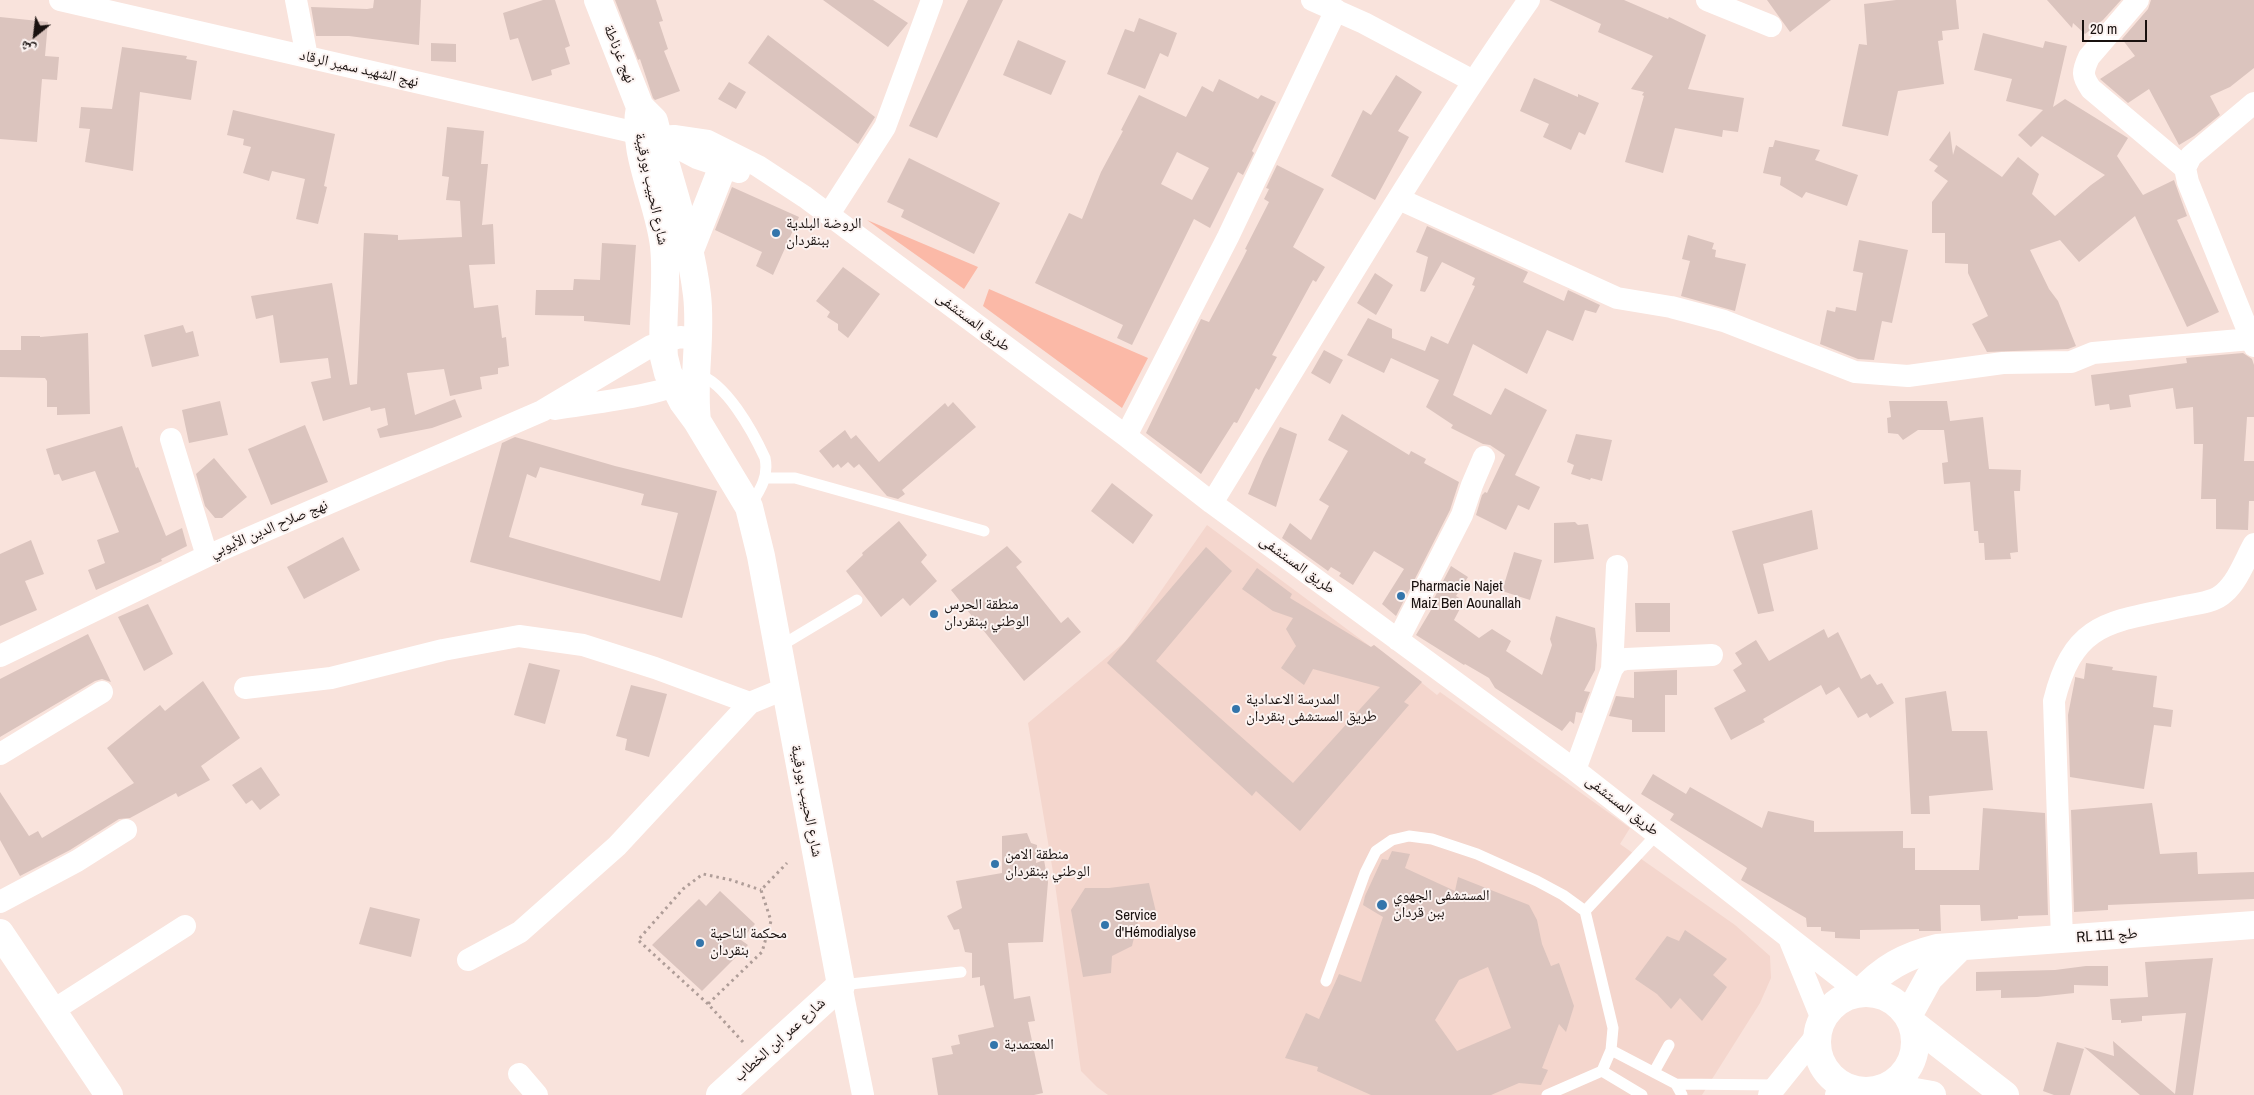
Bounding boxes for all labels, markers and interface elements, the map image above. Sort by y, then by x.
north arrow [10,10,60,60]
scale bar [2084,10,2149,42]
text: 20 m [2090,18,2117,39]
street label: نهج غرناطة [599,22,639,86]
text: ش [17,37,39,60]
street label: نهج الشهيد سمير الرقاد [298,47,420,91]
street label: شارع الحبيب بورقيبة [630,131,672,247]
place label: الروضة البلدية ببنقردان [786,215,862,250]
marker: الروضة البلدية ببنقردان [770,227,782,239]
street label: طريق المستشفى [932,288,1014,356]
street label: نهج صلاح الدين الأيوبي [207,496,331,562]
street label: طريق المستشفى [1256,532,1338,598]
place label: Pharmacie Najet Maiz Ben Aounallah [1411,578,1521,613]
marker: Pharmacie Najet Maiz Ben Aounallah [1395,590,1407,602]
place label: منطقة الحرس الوطني ببنقردان [944,596,1029,631]
marker: منطقة الحرس الوطني ببنقردان [928,608,940,620]
place label: المدرسة الاعدادية طريق المستشفى بنقردان [1246,691,1377,726]
marker: المدرسة الاعدادية طريق المستشفى بنقردان [1230,703,1242,715]
street label: شارع الحبيب بورقيبة [786,743,826,859]
street label: طريق المستشفى [1582,772,1662,840]
place label: منطقة الامن الوطني ببنقردان [1005,846,1090,881]
marker: منطقة الامن الوطني ببنقردان [989,858,1001,870]
place label: المستشفى الجهوي ببن قردان [1393,887,1490,922]
marker: المستشفى الجهوي ببن قردان [1375,898,1389,912]
place label: Service d'Hémodialyse [1115,907,1196,942]
marker: Service d'Hémodialyse [1099,919,1111,931]
place label: محكمة الناحية بنقردان [710,925,787,960]
street label: RL طج 111 [2076,925,2138,947]
marker: محكمة الناحية بنقردان [694,937,706,949]
street label: شارع عمر ابن الخطاب [731,994,829,1086]
place label: المعتمدية [1004,1036,1054,1054]
marker: المعتمدية [988,1039,1000,1051]

